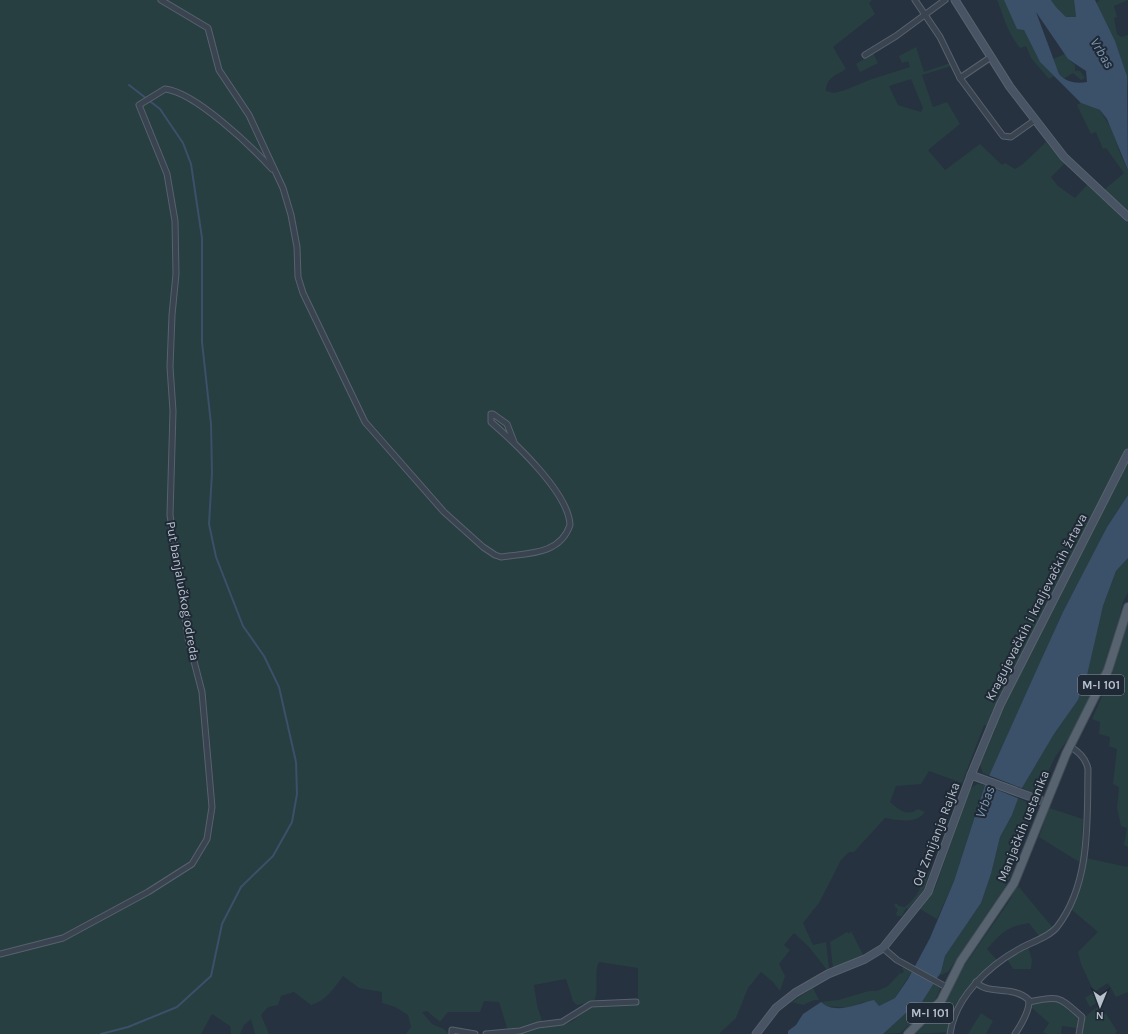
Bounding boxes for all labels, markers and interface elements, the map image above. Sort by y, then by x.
water label: Vrbas [1086,35,1118,72]
street label: Kragujevačkih i kraljevačkih žrtava [982,511,1090,703]
street label: Put banjalučkog odreda [163,520,203,662]
road number: M-I 101 [1078,675,1124,695]
street label: Manjačkih ustanika [994,768,1052,884]
street label: Od Zmijanja Rajka [909,780,963,888]
water label: Vrbas [971,783,999,820]
north arrow [1080,986,1120,1026]
road number: M-I 101 [907,1003,953,1023]
text: N [1096,1009,1104,1022]

